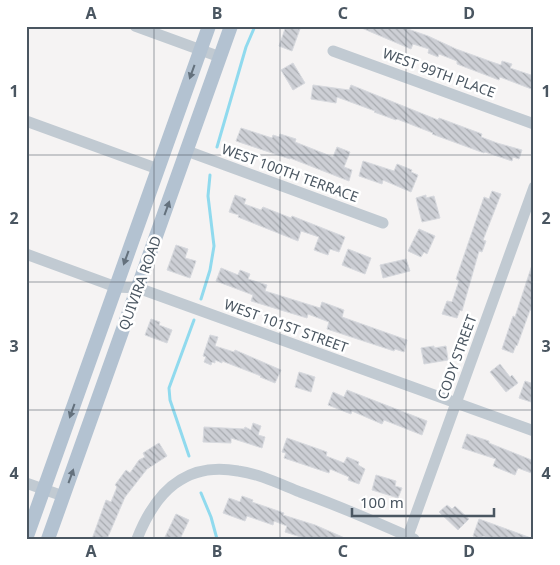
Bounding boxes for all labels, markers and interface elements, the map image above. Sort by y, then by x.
text: A [85,2,97,24]
text: B [212,2,222,24]
text: C [338,2,348,24]
text: D [463,2,475,24]
street label: WEST 99TH PLACE [380,43,498,102]
one-way arrow [188,65,196,80]
text: 1 [9,80,19,102]
text: 1 [541,80,551,102]
street label: WEST 100TH TERRACE [219,139,361,206]
one-way arrow [163,200,171,215]
text: 2 [9,207,19,229]
text: 2 [541,207,551,229]
street label: QUIVIRA ROAD [114,233,165,333]
one-way arrow [122,251,130,266]
street label: WEST 101ST STREET [222,294,351,357]
street label: CODY STREET [432,312,481,402]
text: 3 [9,335,19,357]
text: 3 [541,335,551,357]
one-way arrow [67,404,75,419]
text: 4 [9,462,19,484]
text: 4 [541,462,551,484]
one-way arrow [67,469,75,484]
scale bar [352,485,495,517]
text: 100 m [360,492,404,512]
text: A [85,540,97,562]
text: B [212,540,222,562]
text: C [338,540,348,562]
text: D [463,540,475,562]

